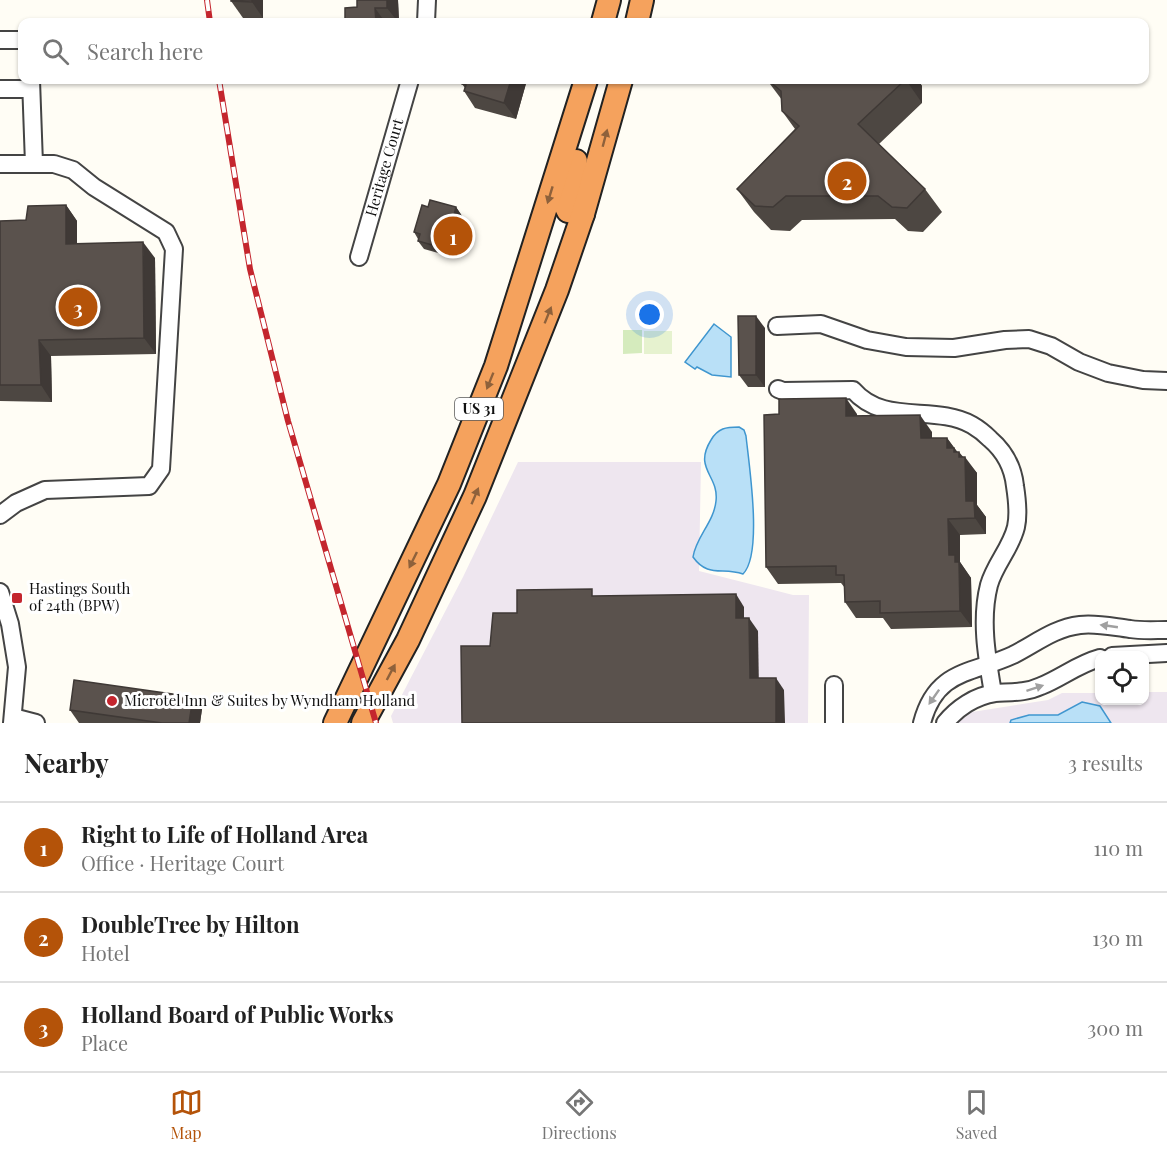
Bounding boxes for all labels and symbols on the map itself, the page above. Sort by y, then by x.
street label: Heritage Court [360,115,408,219]
one-way arrow [601,129,610,147]
pin: 2 [828,158,866,204]
one-way arrow [545,186,554,204]
pin: 1 [434,214,472,258]
pin: 3 [58,284,98,330]
your location [635,300,664,329]
one-way arrow [543,305,553,323]
one-way arrow [485,372,494,390]
road number: US 31 [455,398,503,420]
one-way arrow [470,486,480,504]
one-way arrow [408,551,417,568]
place label: Hastings South of 24th (BPW) [29,578,131,615]
marker: Hastings South of 24th (BPW) [10,591,24,605]
one-way arrow [1099,621,1118,631]
one-way arrow [386,663,396,680]
one-way arrow [1026,683,1044,692]
one-way arrow [928,689,940,705]
place label: Microtel Inn & Suites by Wyndham Holland [124,690,416,710]
marker: Microtel Inn & Suites by Wyndham Holland [105,694,119,708]

